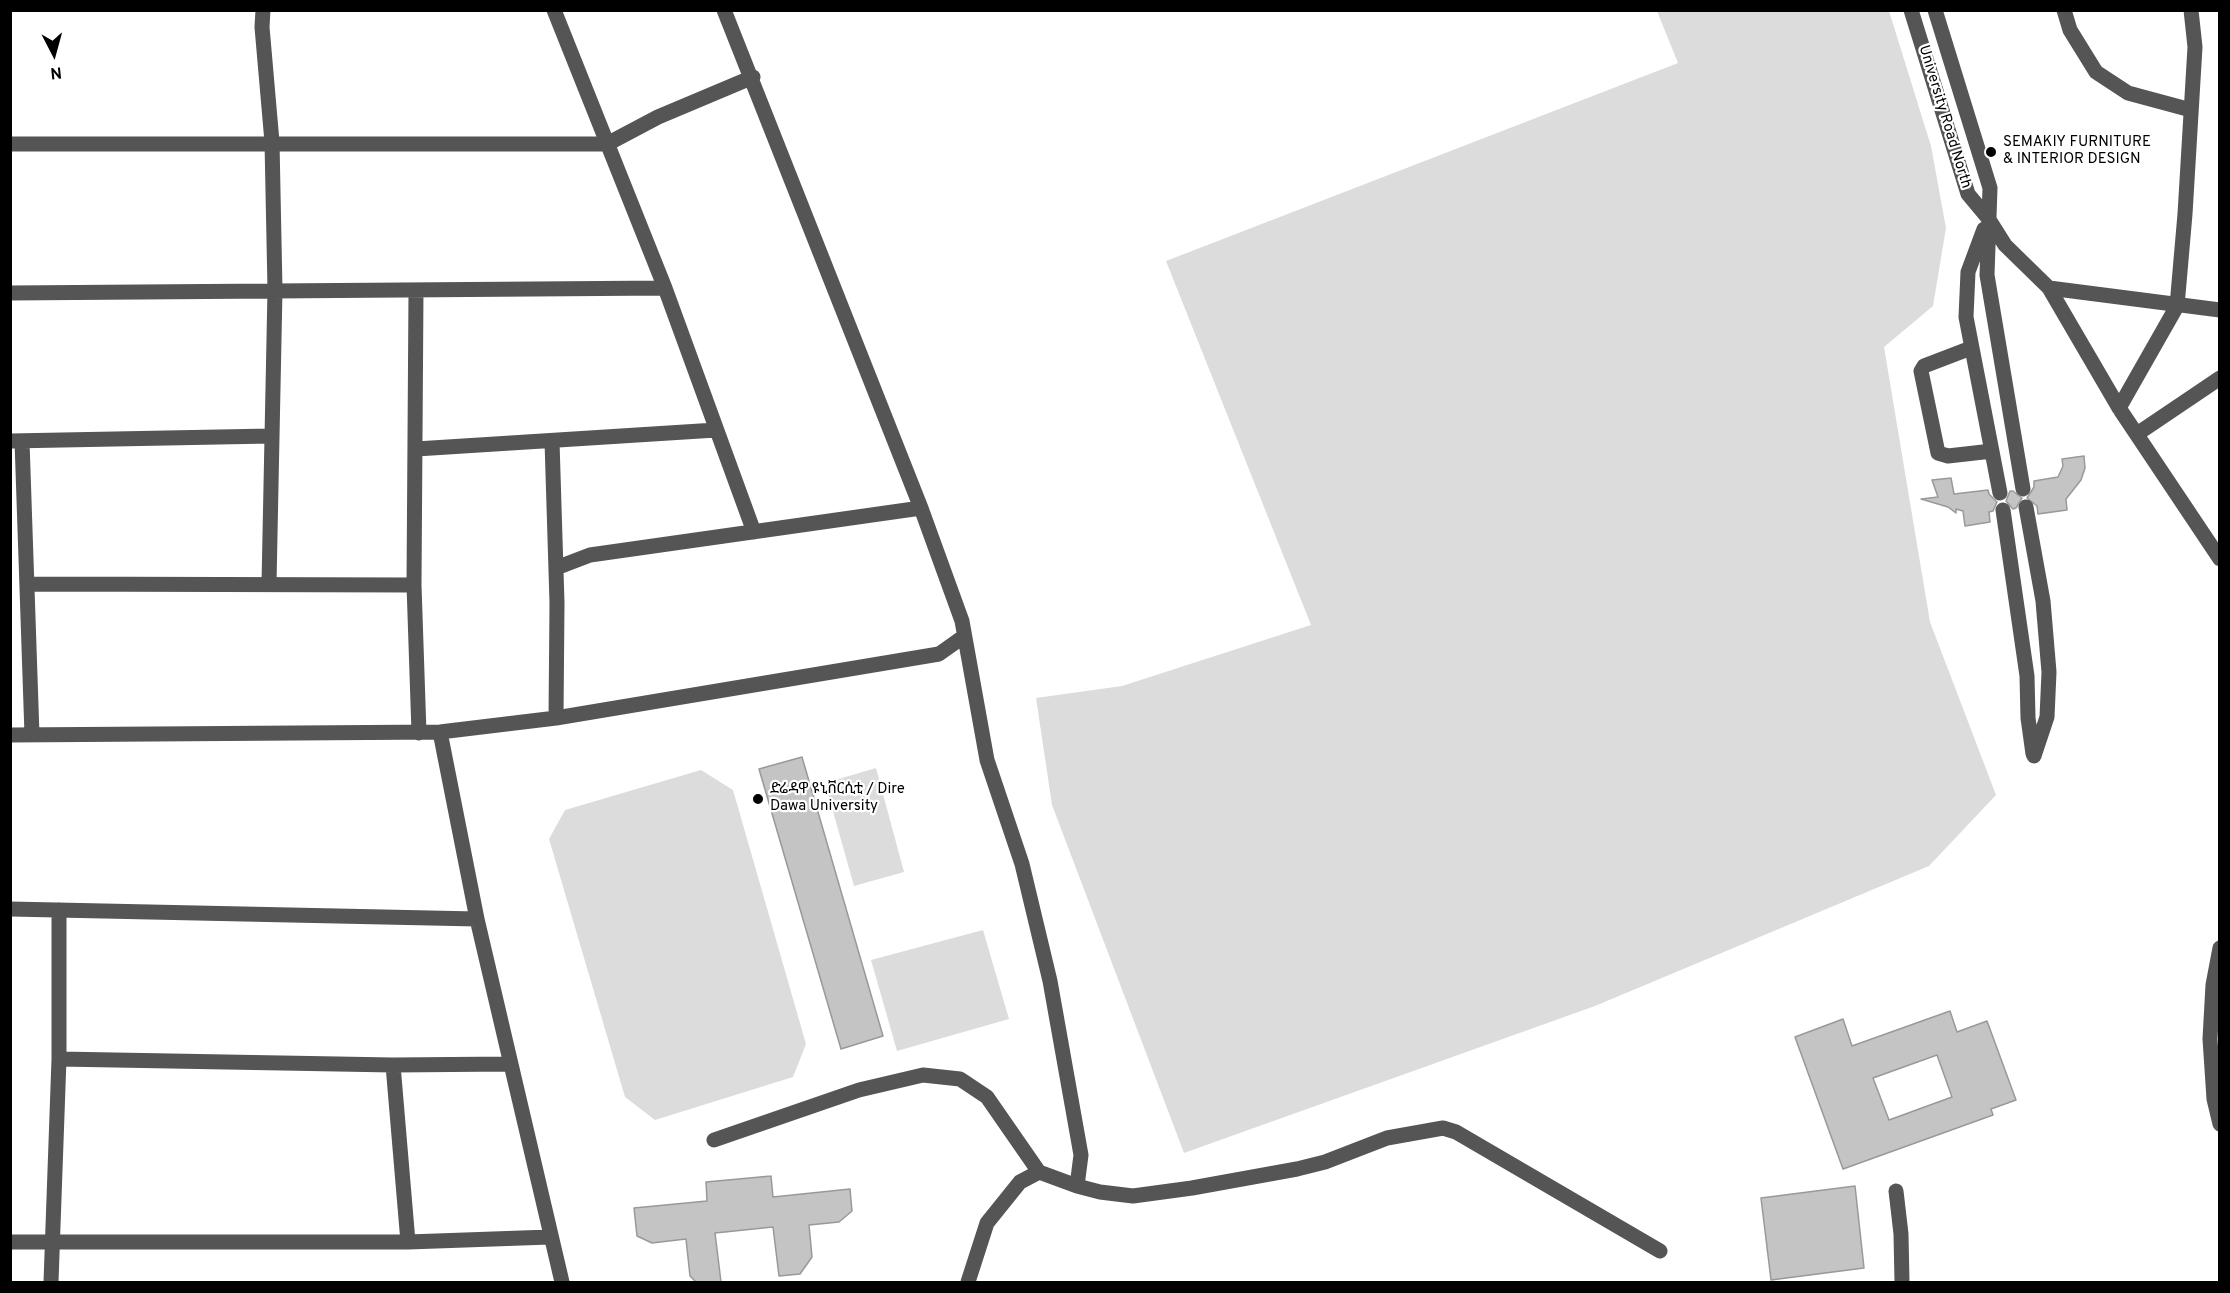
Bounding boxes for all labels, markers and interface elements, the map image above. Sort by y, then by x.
north arrow [24,24,84,84]
street label: University Road North [1914,43,1974,191]
text: N [49,61,63,82]
place label: SEMAKIY FURNITURE & INTERIOR DESIGN [2003,134,2151,169]
marker: SEMAKIY FURNITURE & INTERIOR DESIGN [1984,145,1998,159]
place label: ድሬዳዋ ዩኒቨርሲቲ / Dire Dawa University [770,781,905,816]
marker: ድሬዳዋ ዩኒቨርሲቲ / Dire Dawa University [751,792,765,806]

